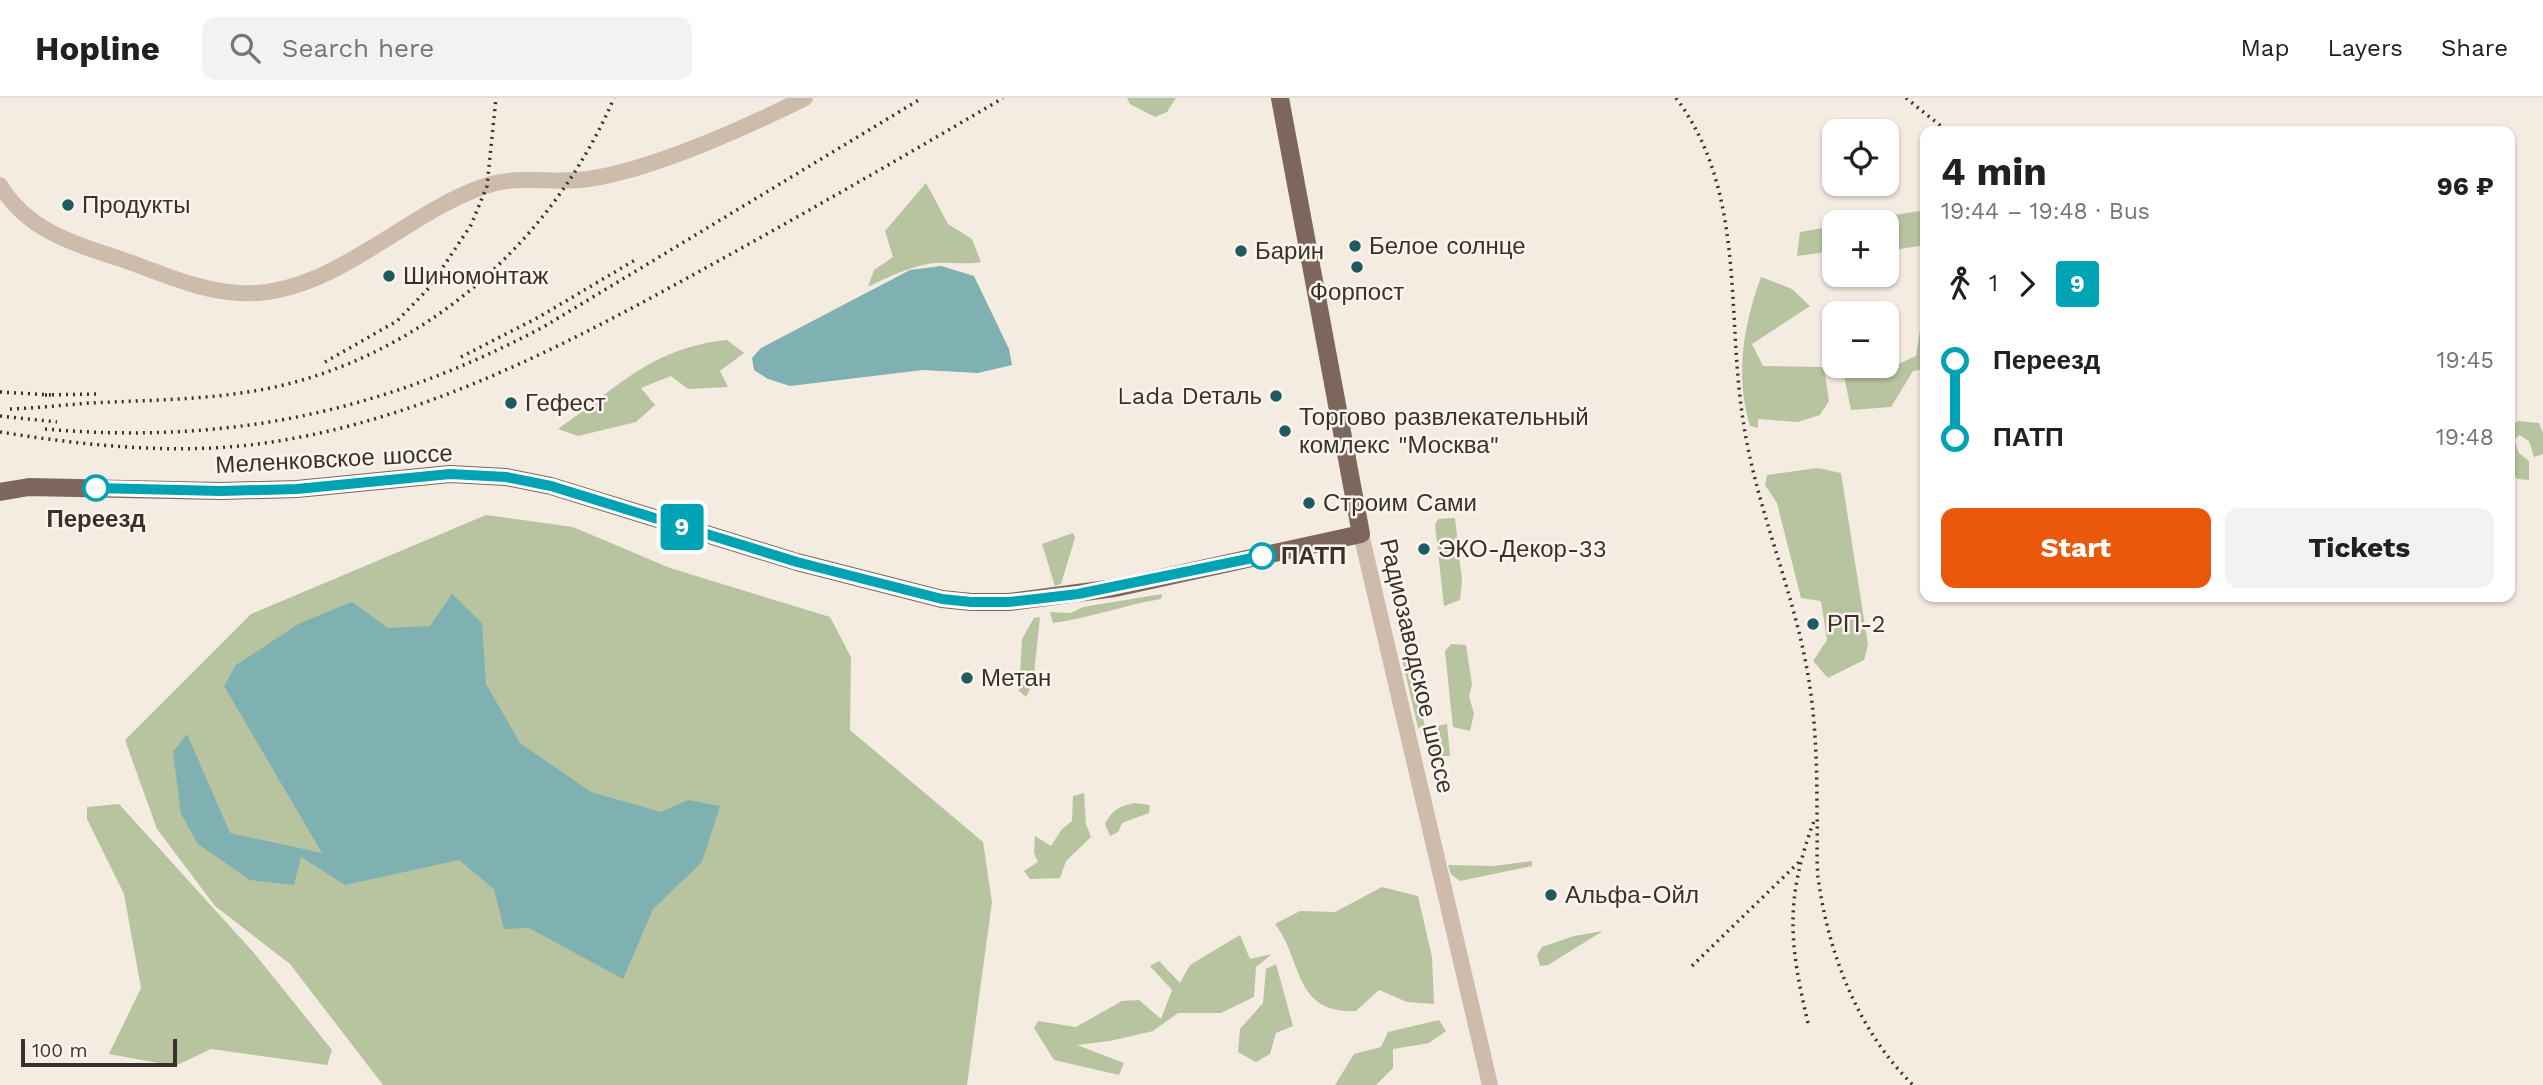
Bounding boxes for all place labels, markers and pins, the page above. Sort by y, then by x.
place label: Продукты [82,191,190,219]
marker: Продукты [60,197,76,213]
place label: Белое солнце [1369,232,1526,260]
place label: Барин [1255,237,1324,265]
marker: Белое солнце [1347,238,1363,254]
marker: Барин [1233,243,1249,259]
marker: Форпост [1349,259,1365,275]
place label: Шиномонтаж [403,262,548,290]
marker: Шиномонтаж [381,268,397,284]
place label: Форпост [1310,278,1404,306]
place label: Lada Dеталь [1117,382,1262,410]
marker: Lada Dеталь [1268,388,1284,404]
place label: Гефест [525,389,606,417]
marker: Гефест [503,395,519,411]
place label: Торгово развлекательный комлекс "Москва" [1299,403,1589,459]
marker: Торгово развлекательный комлекс "Москва" [1277,423,1293,439]
marker: Переезд [83,475,109,501]
place label: Строим Сами [1323,489,1477,517]
marker: Строим Сами [1301,495,1317,511]
place label: Переезд [46,505,146,533]
place label: ЭКО-Декор-33 [1438,535,1607,563]
marker: ЭКО-Декор-33 [1416,541,1432,557]
place label: ПАТП [1281,542,1346,570]
marker: ПАТП [1249,543,1275,569]
place label: РП-2 [1827,610,1886,638]
marker: РП-2 [1805,616,1821,632]
place label: Метан [981,664,1051,692]
marker: Метан [959,670,975,686]
place label: Альфа-Ойл [1565,881,1699,909]
marker: Альфа-Ойл [1543,887,1559,903]

